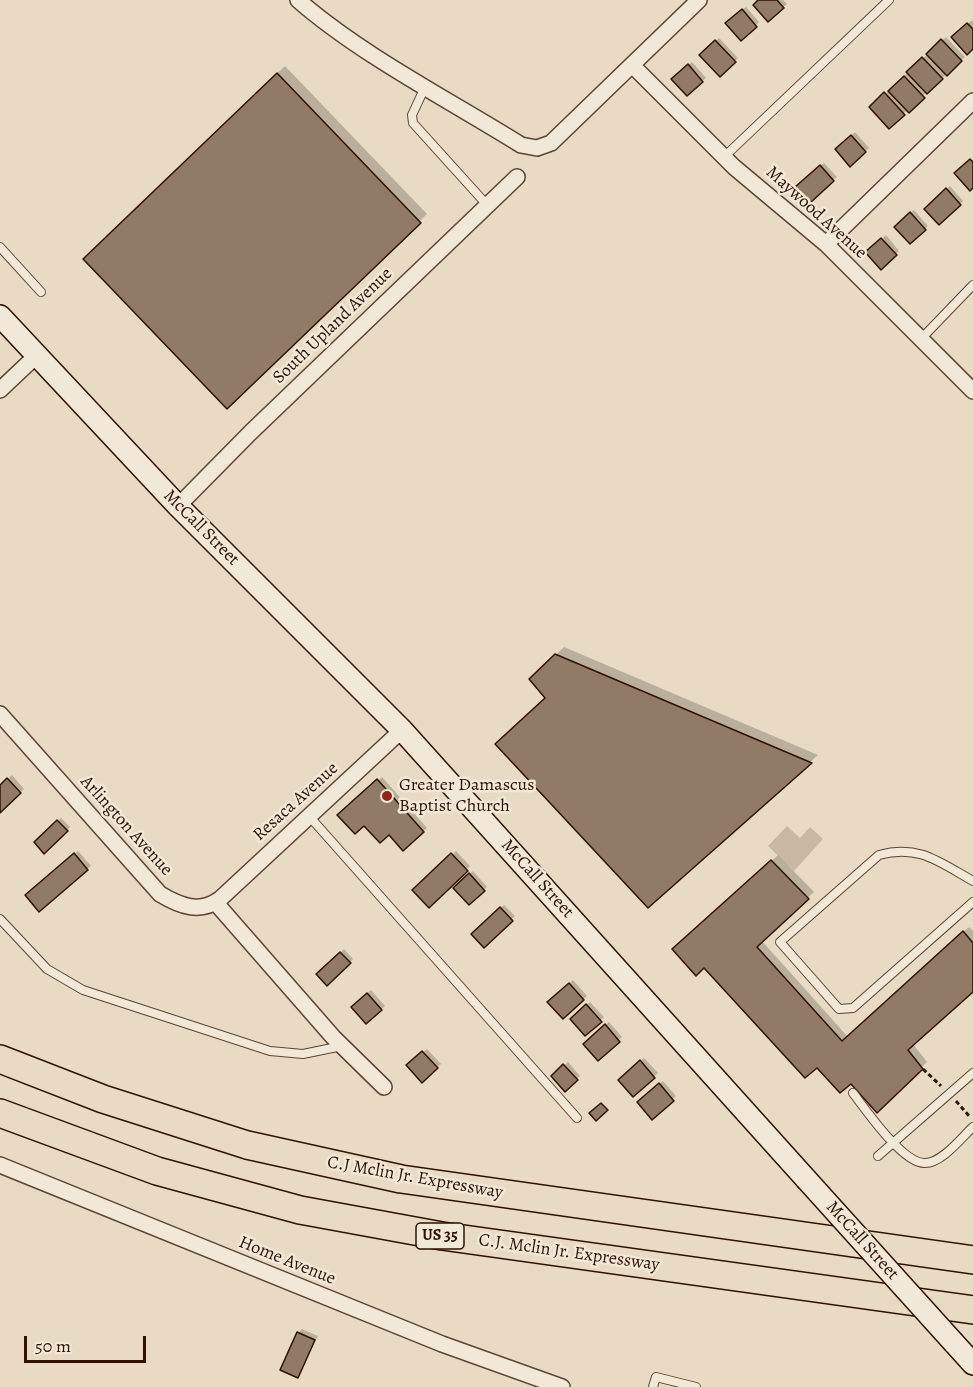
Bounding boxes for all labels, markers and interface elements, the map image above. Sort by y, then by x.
street label: Maywood Avenue [761,162,871,264]
street label: South Upland Avenue [269,263,397,389]
street label: McCall Street [158,485,244,571]
street label: Resaca Avenue [249,758,343,846]
street label: Arlington Avenue [75,771,177,881]
place label: Greater Damascus Baptist Church [399,775,535,818]
marker: Greater Damascus Baptist Church [380,789,394,803]
street label: McCall Street [496,835,578,923]
street label: C.J Mclin Jr. Expressway [325,1152,505,1204]
street label: McCall Street [821,1197,903,1285]
road number: US 35 [416,1223,464,1249]
street label: C.J. Mclin Jr. Expressway [477,1230,661,1276]
street label: Home Avenue [235,1232,339,1290]
scale bar [27,1324,148,1362]
text: 50 m [35,1334,71,1358]

